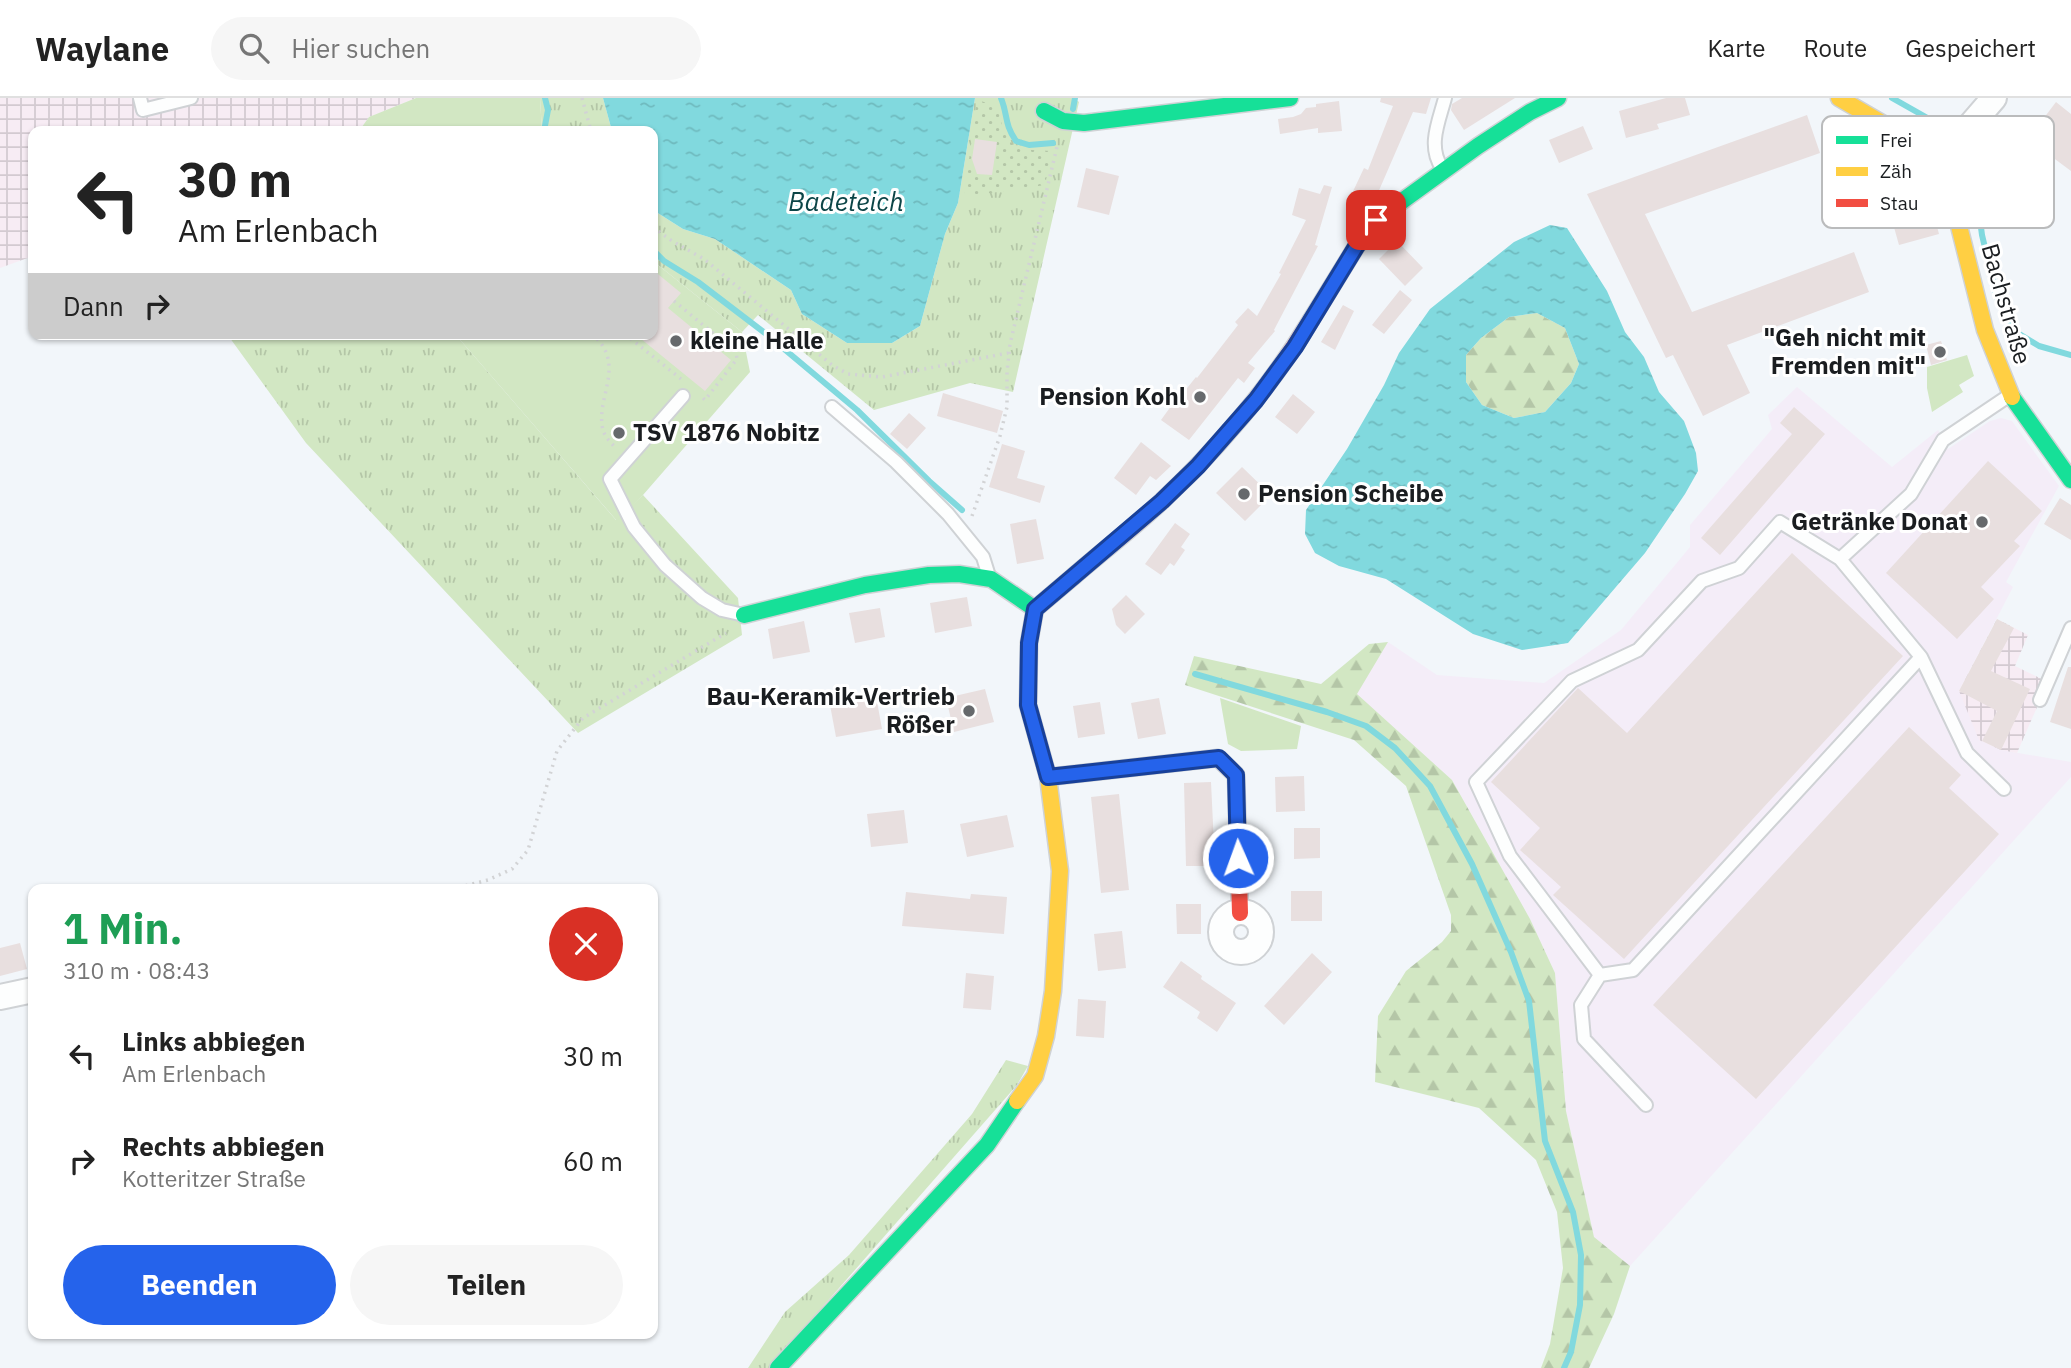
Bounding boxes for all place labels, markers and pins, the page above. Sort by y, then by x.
pin [1346,190,1406,250]
place label: "Geh nicht mit Fremden mit" [1763,321,1926,381]
place label: kleine Halle [690,324,824,356]
marker: kleine Halle [668,333,684,349]
marker: "Geh nicht mit Fremden mit" [1932,344,1948,360]
place label: Pension Kohl [1039,380,1186,412]
marker: Pension Kohl [1192,389,1208,405]
place label: TSV 1876 Nobitz [633,416,820,448]
marker: TSV 1876 Nobitz [611,425,627,441]
place label: Pension Scheibe [1258,477,1444,509]
marker: Pension Scheibe [1236,486,1252,502]
place label: Getränke Donat [1791,505,1968,537]
marker: Getränke Donat [1974,514,1990,530]
place label: Bau-Keramik-Vertrieb Rößer [706,680,955,740]
marker: Bau-Keramik-Vertrieb Rößer [961,703,977,719]

